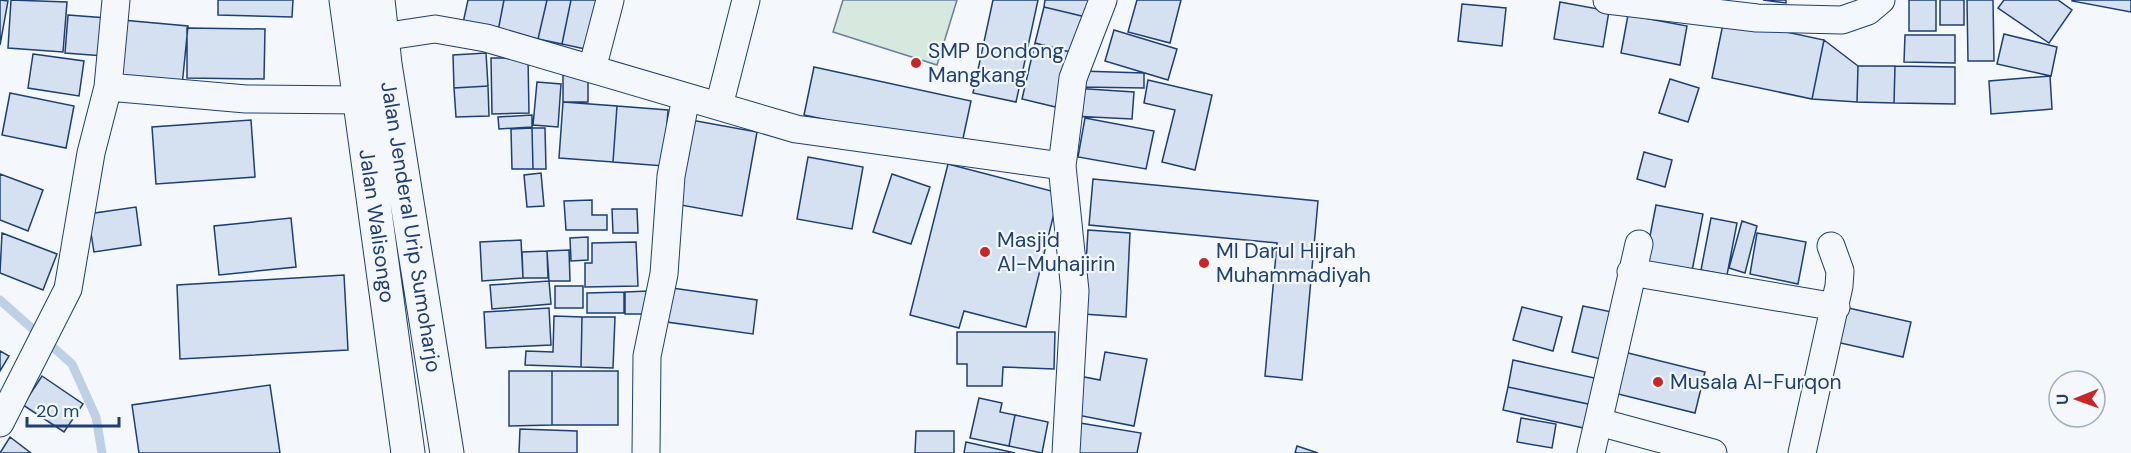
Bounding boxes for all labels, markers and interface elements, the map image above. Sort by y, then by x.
place label: SMP Dondong Mangkang [928,37,1064,89]
marker: SMP Dondong Mangkang [909,56,923,70]
street label: Jalan Jenderal Urip Sumoharjo [374,79,448,375]
street label: Jalan Walisongo [352,147,402,305]
place label: Masjid Al-Muhajirin [997,226,1115,278]
place label: MI Darul Hijrah Muhammadiyah [1216,237,1371,289]
marker: Masjid Al-Muhajirin [978,245,992,259]
marker: MI Darul Hijrah Muhammadiyah [1197,256,1211,270]
place label: Musala Al-Furqon [1670,368,1842,396]
north arrow [2047,369,2107,429]
marker: Musala Al-Furqon [1651,375,1665,389]
scale bar [27,390,118,428]
text: U [2052,394,2073,405]
text: 20 m [36,399,79,423]

